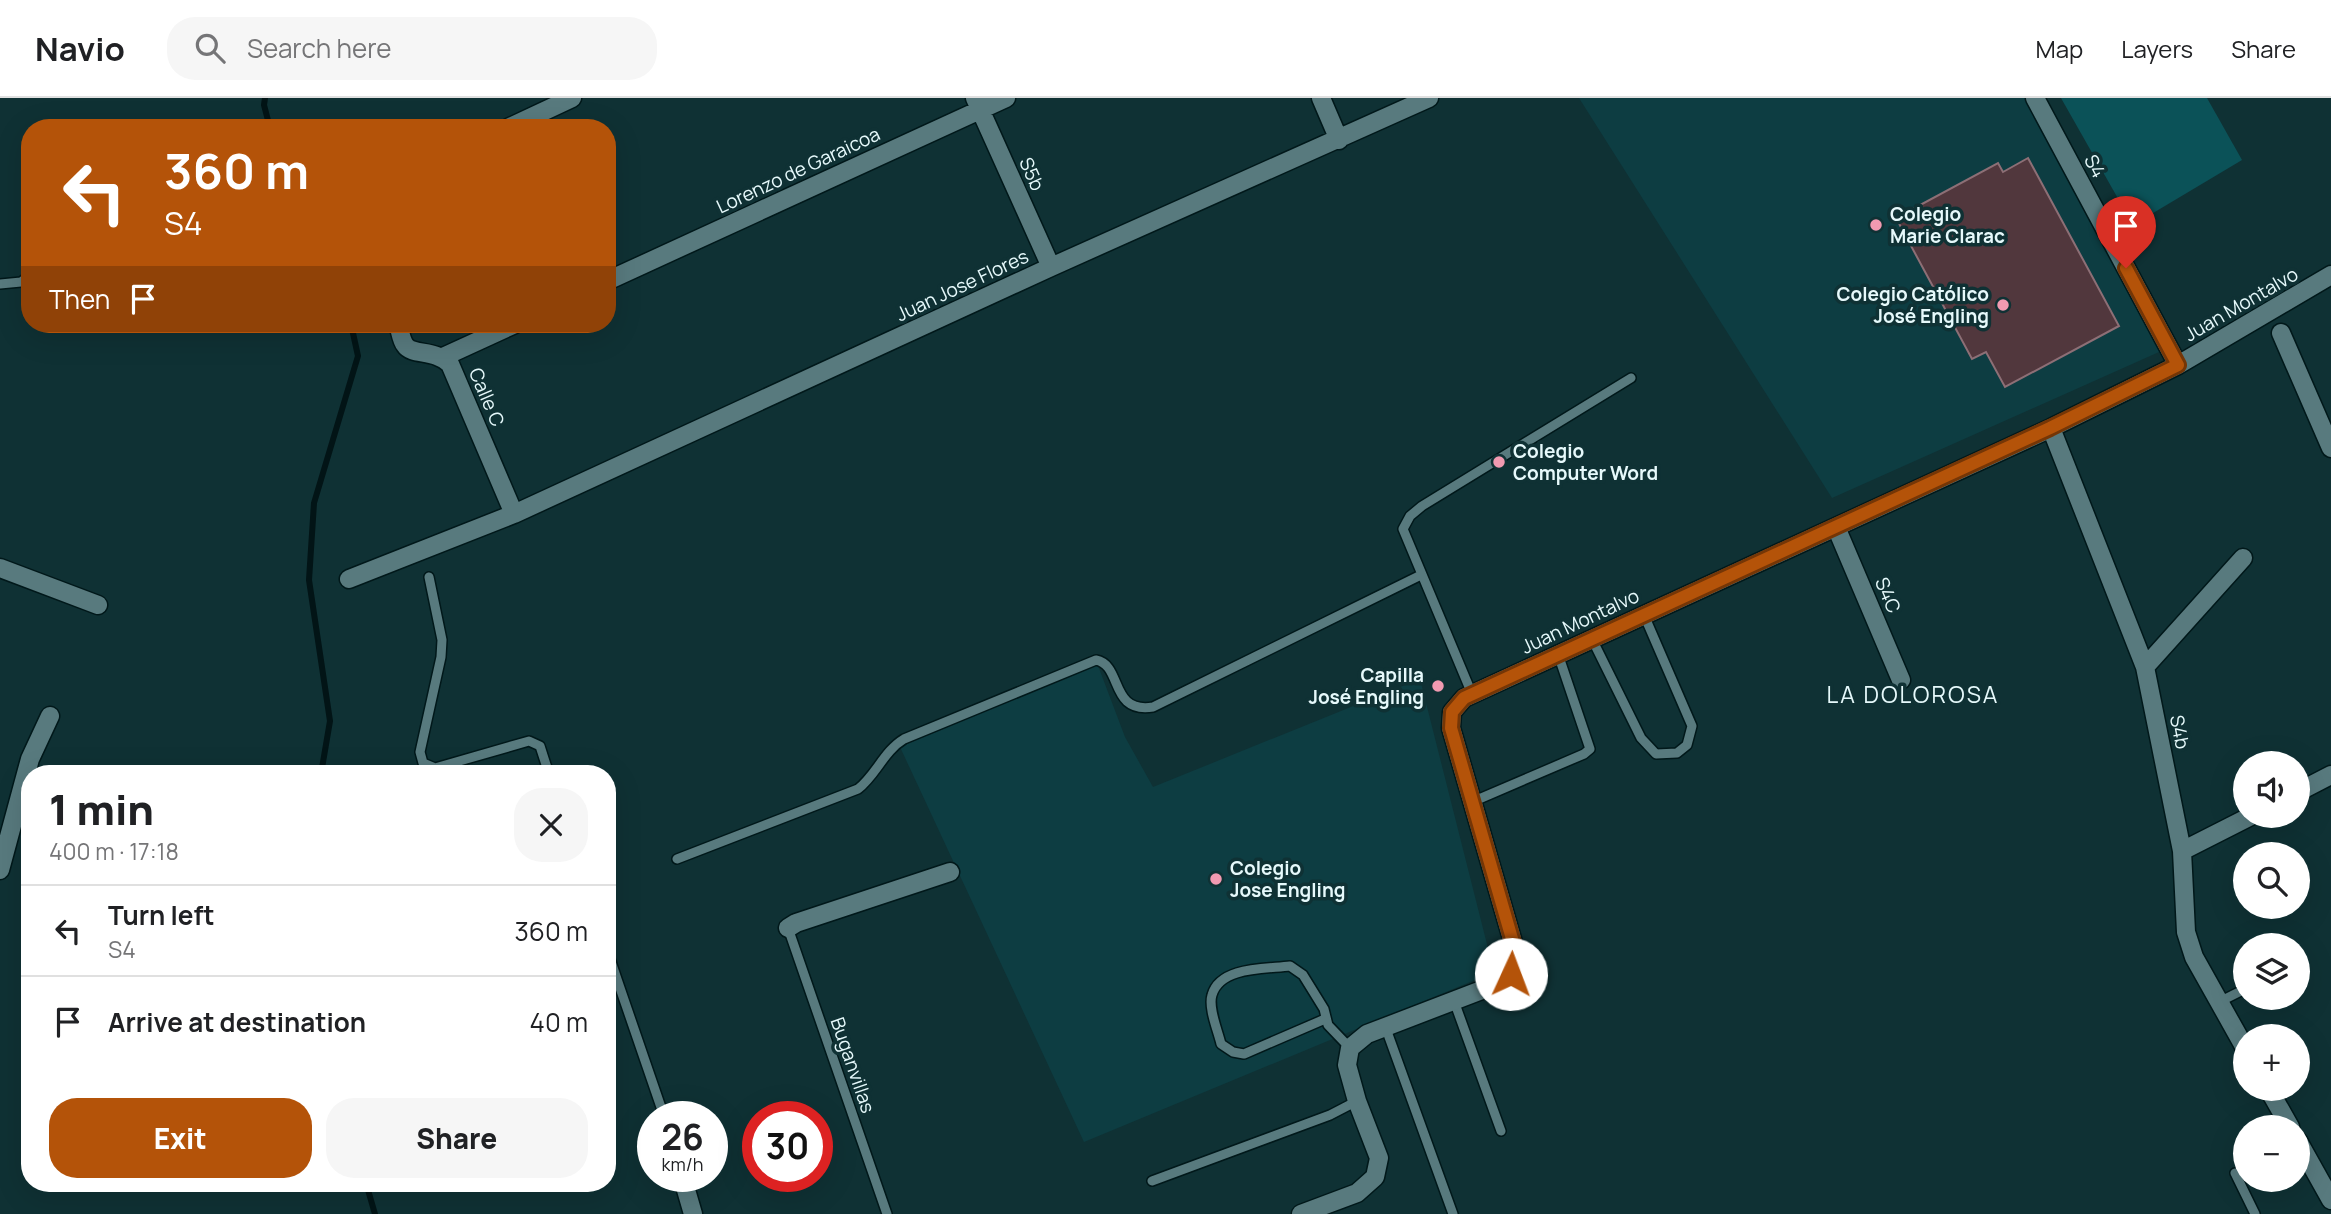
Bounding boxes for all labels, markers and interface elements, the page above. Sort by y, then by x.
search box [167,17,657,80]
text: Navio [35,26,125,71]
icon: search [191,29,229,67]
text: Search here [247,30,391,66]
text: Map [2036,32,2083,65]
text: Layers [2121,32,2193,65]
text: Share [2231,32,2296,65]
street label: Lorenzo de Garaicoa [712,121,884,219]
text: 360 m [164,137,309,204]
icon: left [49,147,140,238]
street label: S4 [2078,150,2112,182]
street label: S5b [1013,153,1051,195]
pin [2096,196,2156,268]
text: S4 [164,201,203,245]
place label: Colegio Marie Clarac [1890,201,2005,249]
icon: arrive [2107,207,2145,245]
marker: Colegio Marie Clarac [1868,217,1884,233]
street label: Juan Jose Flores [891,243,1033,327]
street label: Juan Montalvo [2179,261,2303,347]
icon: arrive [124,280,162,318]
text: Then [49,281,110,317]
place label: Colegio Católico José Engling [1836,281,1989,329]
marker: Colegio Católico José Engling [1995,297,2011,313]
street label: Calle C [463,364,511,430]
place label: Colegio Computer Word [1513,438,1658,486]
marker: Colegio Computer Word [1491,454,1507,470]
street label: S4C [1869,573,1907,617]
street label: Juan Montalvo [1517,582,1643,660]
place label: Capilla José Engling [1309,662,1424,710]
marker: Capilla José Engling [1430,678,1446,694]
district label: LA DOLOROSA [1827,678,1999,710]
street label: S4b [2164,713,2196,751]
map controls [2233,751,2310,1192]
button: sound [2233,751,2310,828]
text: 1 min [49,780,154,838]
button: close [514,788,588,862]
text: 400 m · 17:18 [49,835,179,867]
button: search [2233,842,2310,919]
place label: Colegio Jose Engling [1230,855,1346,903]
marker: Colegio Jose Engling [1208,871,1224,887]
text: Turn left [108,897,215,933]
icon: left [49,912,87,950]
text: 360 m [514,913,588,949]
text: S4 [108,933,136,965]
button: layers [2233,933,2310,1010]
position arrow [1474,937,1548,1011]
icon: arrive [49,1003,87,1041]
text: Arrive at destination [108,1004,366,1040]
text: 40 m [530,1004,588,1040]
street label: Buganvillas [825,1014,881,1116]
button: + [2233,1024,2310,1101]
button: Exit [49,1098,312,1178]
button: Share [326,1098,588,1178]
speed limit sign: 30 [742,1101,833,1192]
text: 26 [661,1113,704,1161]
button: − [2233,1115,2310,1192]
text: km/h [662,1152,703,1176]

